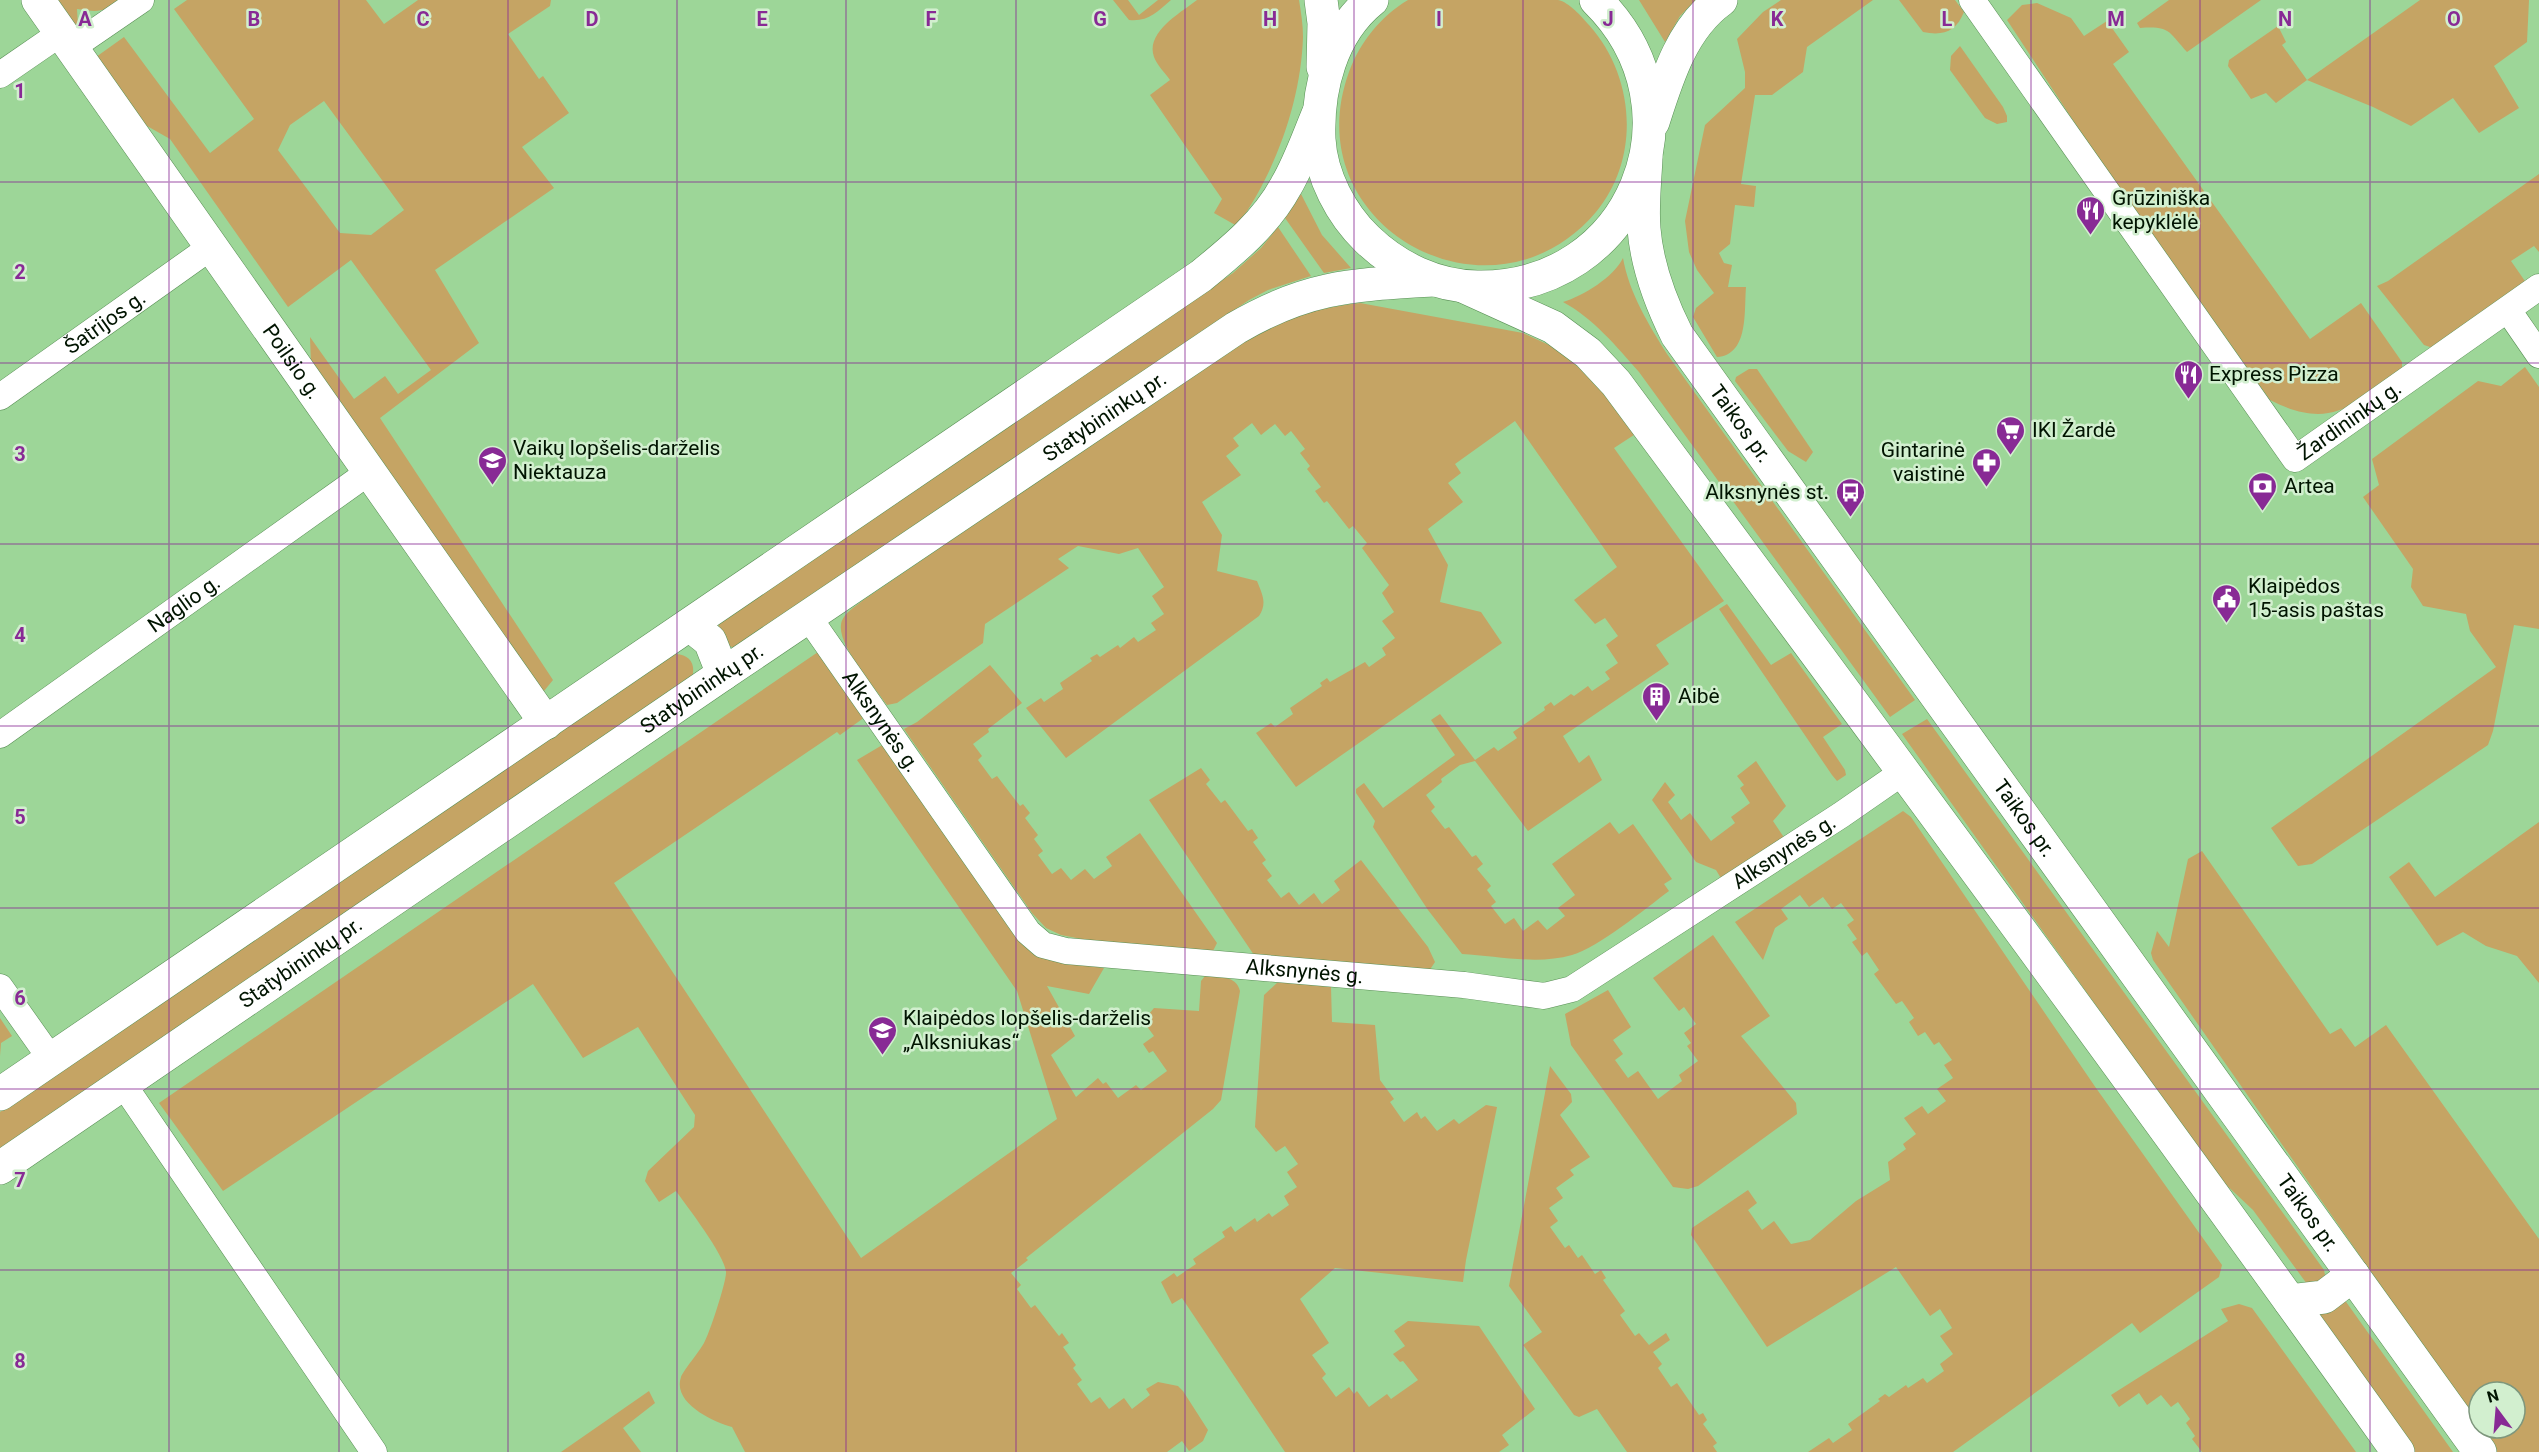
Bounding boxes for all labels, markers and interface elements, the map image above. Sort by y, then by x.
text: A [78,7,92,31]
text: B [248,7,260,31]
text: C [416,7,430,31]
text: D [586,7,599,31]
text: E [756,7,768,31]
text: F [926,7,937,31]
text: G [1093,7,1107,31]
text: H [1263,7,1277,31]
text: I [1436,7,1442,31]
text: J [1602,7,1614,31]
text: K [1771,7,1784,31]
text: L [1942,7,1953,31]
text: M [2107,7,2125,31]
text: N [2278,7,2292,31]
text: O [2447,7,2461,31]
text: 1 [14,79,26,103]
place label: Grūziniška kepyklėlė [2112,186,2210,234]
restaurant icon: Grūziniška kepyklėlė [2075,194,2107,236]
text: 2 [14,260,26,284]
street label: Šatrijos g. [60,285,150,359]
street label: Poilsio g. [258,320,327,404]
restaurant icon: Express Pizza [2172,358,2204,400]
place label: Express Pizza [2209,362,2339,386]
street label: Statybininkų pr. [1038,367,1171,467]
street label: Žardininkų g. [2293,376,2406,465]
street label: Taikos pr. [1705,380,1777,467]
supermarket icon: IKI Žardė [1995,414,2027,456]
place label: IKI Žardė [2032,418,2116,442]
place label: Vaikų lopšelis-darželis Niektauza [513,436,720,484]
place label: Gintarinė vaistinė [1881,438,1965,486]
text: 3 [14,442,26,466]
school or university icon: Vaikų lopšelis-darželis Niektauza [476,444,508,486]
pharmacy icon: Gintarinė vaistinė [1970,446,2002,488]
bank icon: Artea [2247,470,2279,512]
place label: Artea [2284,474,2335,498]
bus stop icon: Alksnynės st. [1834,476,1866,518]
place label: Alksnynės st. [1705,480,1829,504]
street label: Naglio g. [143,570,225,638]
place label: Klaipėdos 15-asis paštas [2248,574,2384,622]
public building icon: Klaipėdos 15-asis paštas [2211,582,2243,624]
text: 4 [14,623,26,647]
street label: Statybininkų pr. [636,638,768,739]
street label: Alksnynės g. [837,666,925,777]
building icon: Aibė [1641,680,1673,722]
place label: Aibė [1678,684,1720,708]
street label: Taikos pr. [1988,775,2060,862]
text: 5 [14,805,26,829]
street label: Alksnynės g. [1728,810,1840,894]
street label: Statybininkų pr. [235,912,367,1013]
street label: Alksnynės g. [1245,954,1364,988]
text: 6 [14,986,26,1010]
place label: Klaipėdos lopšelis-darželis „Alksniukas“ [903,1006,1151,1054]
school or university icon: Klaipėdos lopšelis-darželis „Alksniukas“ [866,1014,898,1056]
text: 7 [14,1168,26,1192]
street label: Taikos pr. [2272,1169,2344,1256]
text: 8 [14,1349,26,1373]
north arrow [2467,1380,2527,1440]
text: N [2485,1385,2501,1407]

